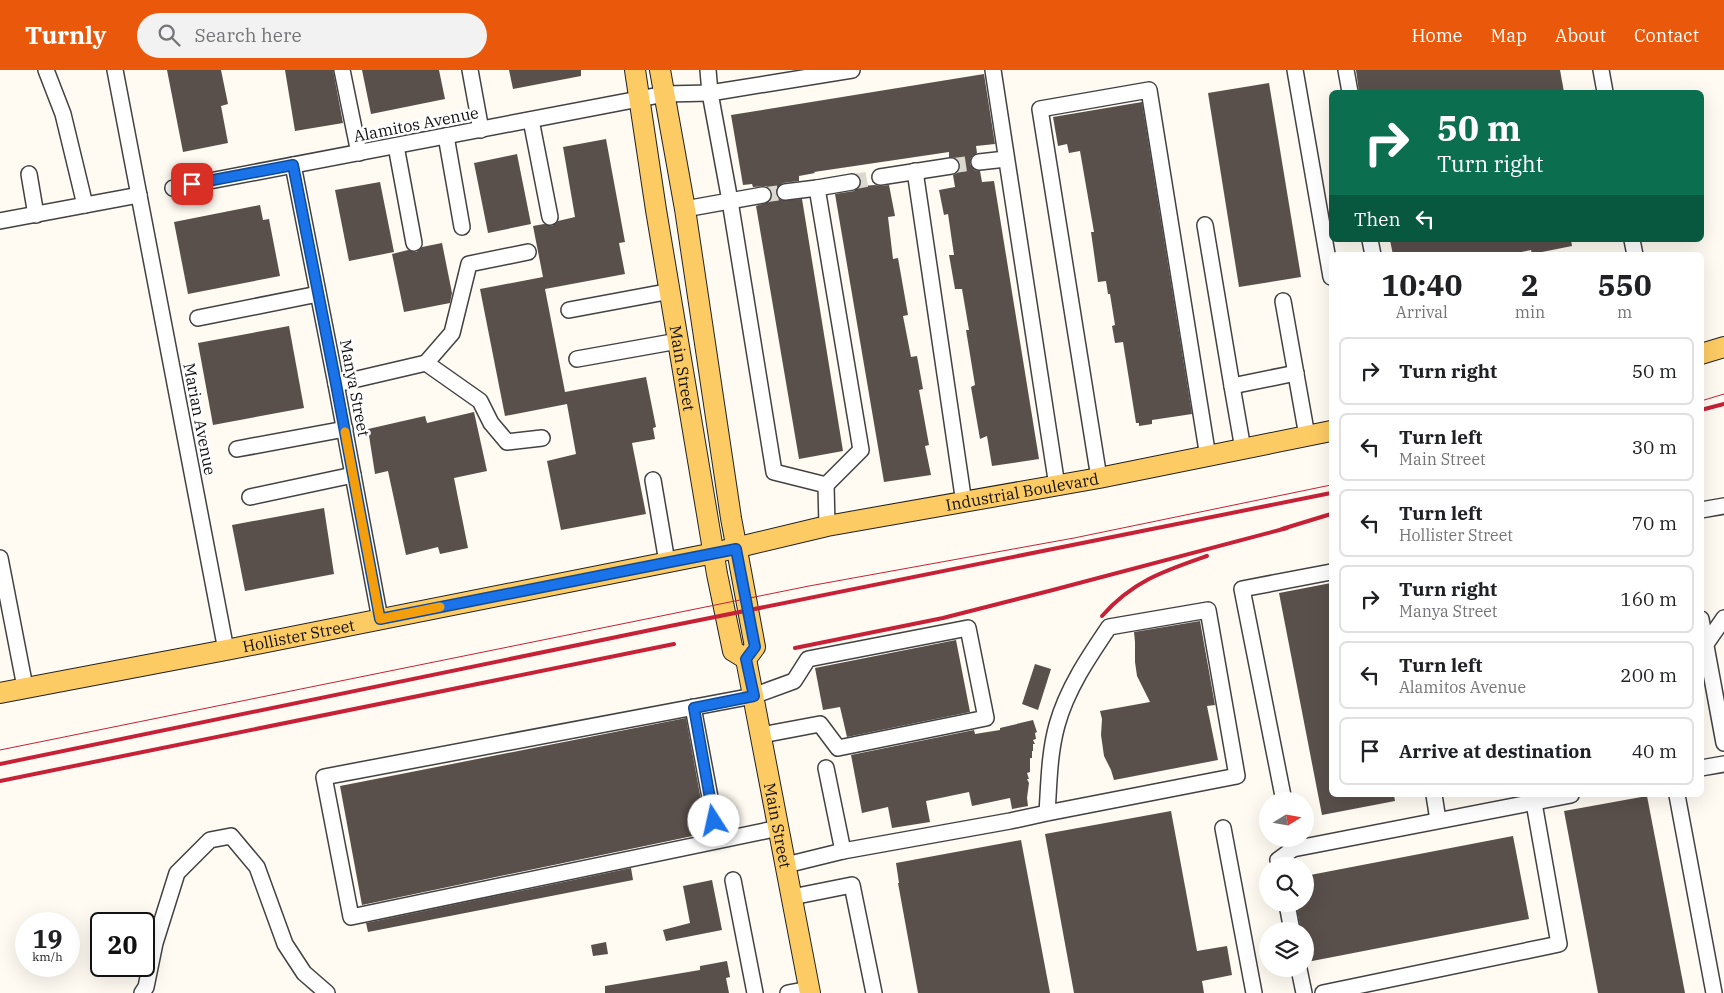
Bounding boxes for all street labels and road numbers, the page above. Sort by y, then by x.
street label: Alamitos Avenue [352,102,480,146]
street label: Main Street [666,324,700,413]
street label: Manya Street [336,338,374,439]
street label: Marian Avenue [179,361,221,477]
street label: Industrial Boulevard [944,468,1101,515]
street label: Hollister Street [241,615,357,657]
street label: Main Street [760,781,796,870]

